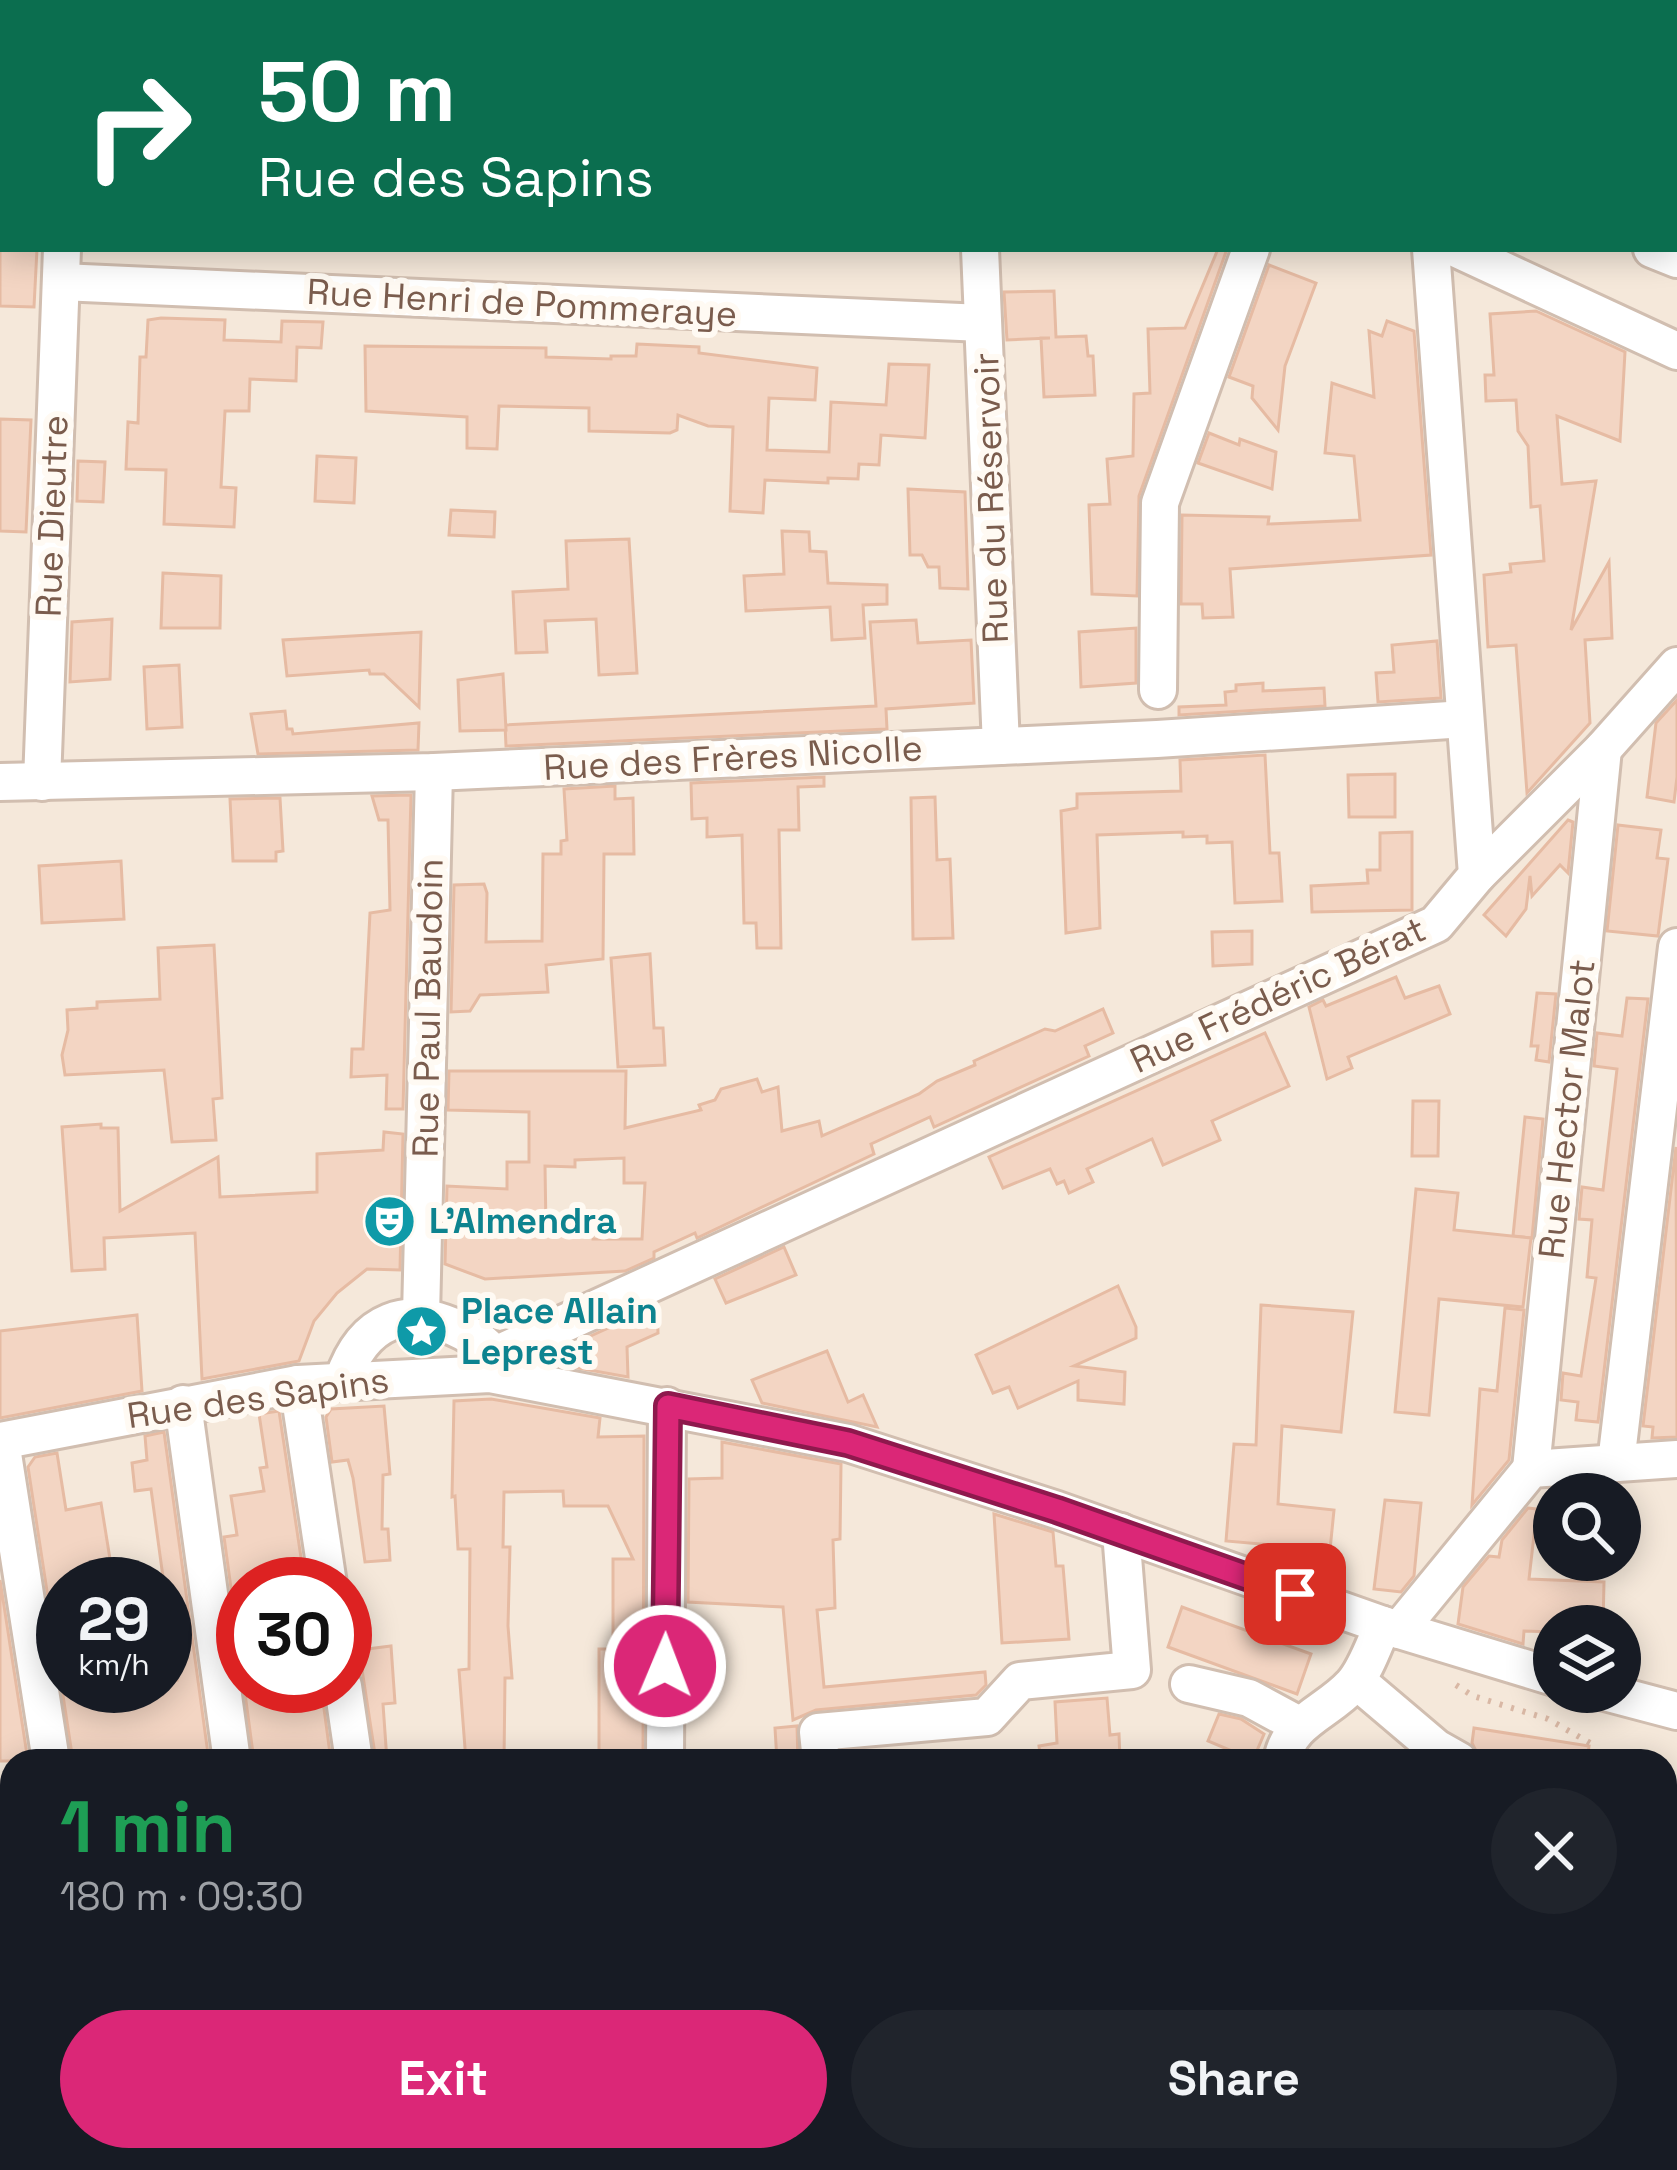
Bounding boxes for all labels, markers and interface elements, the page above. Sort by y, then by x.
text: 50 m [258,38,456,146]
icon: right [60,48,216,204]
text: Rue des Sapins [258,143,654,212]
street label: Rue Henri de Pommeraye [306,269,738,337]
street label: Rue du Réservoir [963,352,1019,644]
street label: Rue Dieutre [25,414,79,618]
street label: Rue des Frères Nicolle [542,725,924,791]
street label: Rue Paul Baudoin [402,858,454,1158]
street label: Rue Frédéric Bérat [1123,906,1433,1084]
street label: Rue Hector Malot [1528,957,1606,1261]
theatre icon: L'Almendra [362,1193,418,1249]
place label: L'Almendra [429,1198,617,1244]
place label: Place Allain Leprest [461,1288,658,1375]
place icon: Place Allain Leprest [394,1304,450,1360]
street label: Rue des Sapins [124,1357,392,1439]
map controls [1533,1473,1641,1713]
button: search [1533,1473,1641,1581]
pin [1244,1543,1346,1645]
speed limit sign: 30 [216,1557,372,1713]
icon: arrive [1262,1561,1328,1627]
text: 29 [78,1581,150,1658]
position arrow [602,1603,728,1729]
button: layers [1533,1605,1641,1713]
text: km/h [78,1645,150,1684]
text: 1 min [60,1781,236,1873]
button: close [1491,1788,1617,1914]
text: 180 m · 09:30 [60,1872,304,1921]
button: Exit [60,2010,827,2148]
button: Share [851,2010,1617,2148]

